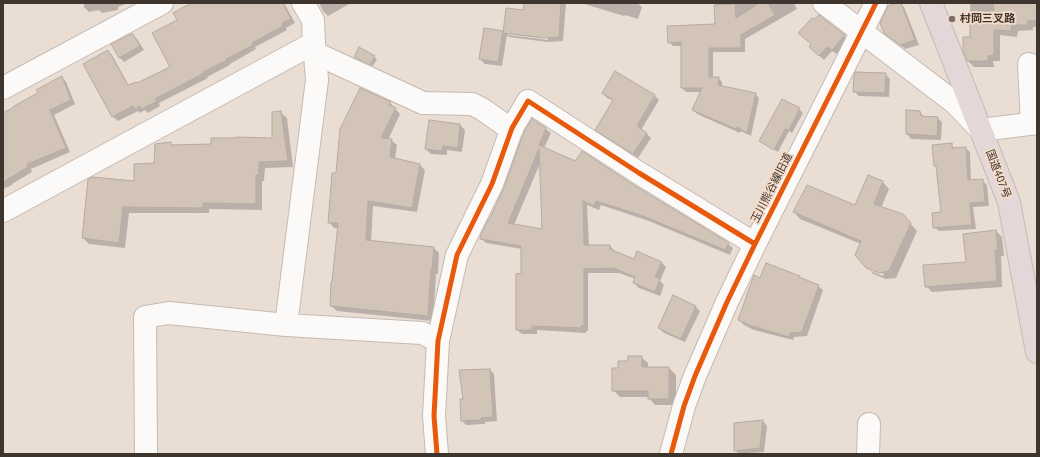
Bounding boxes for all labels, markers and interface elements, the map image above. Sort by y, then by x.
place label: 村岡三叉路 [960,12,1015,26]
marker: 村岡三叉路 [947,14,957,24]
street label: 国道407号 [983,148,1013,200]
street label: 玉川熊谷線旧道 [749,151,795,225]

